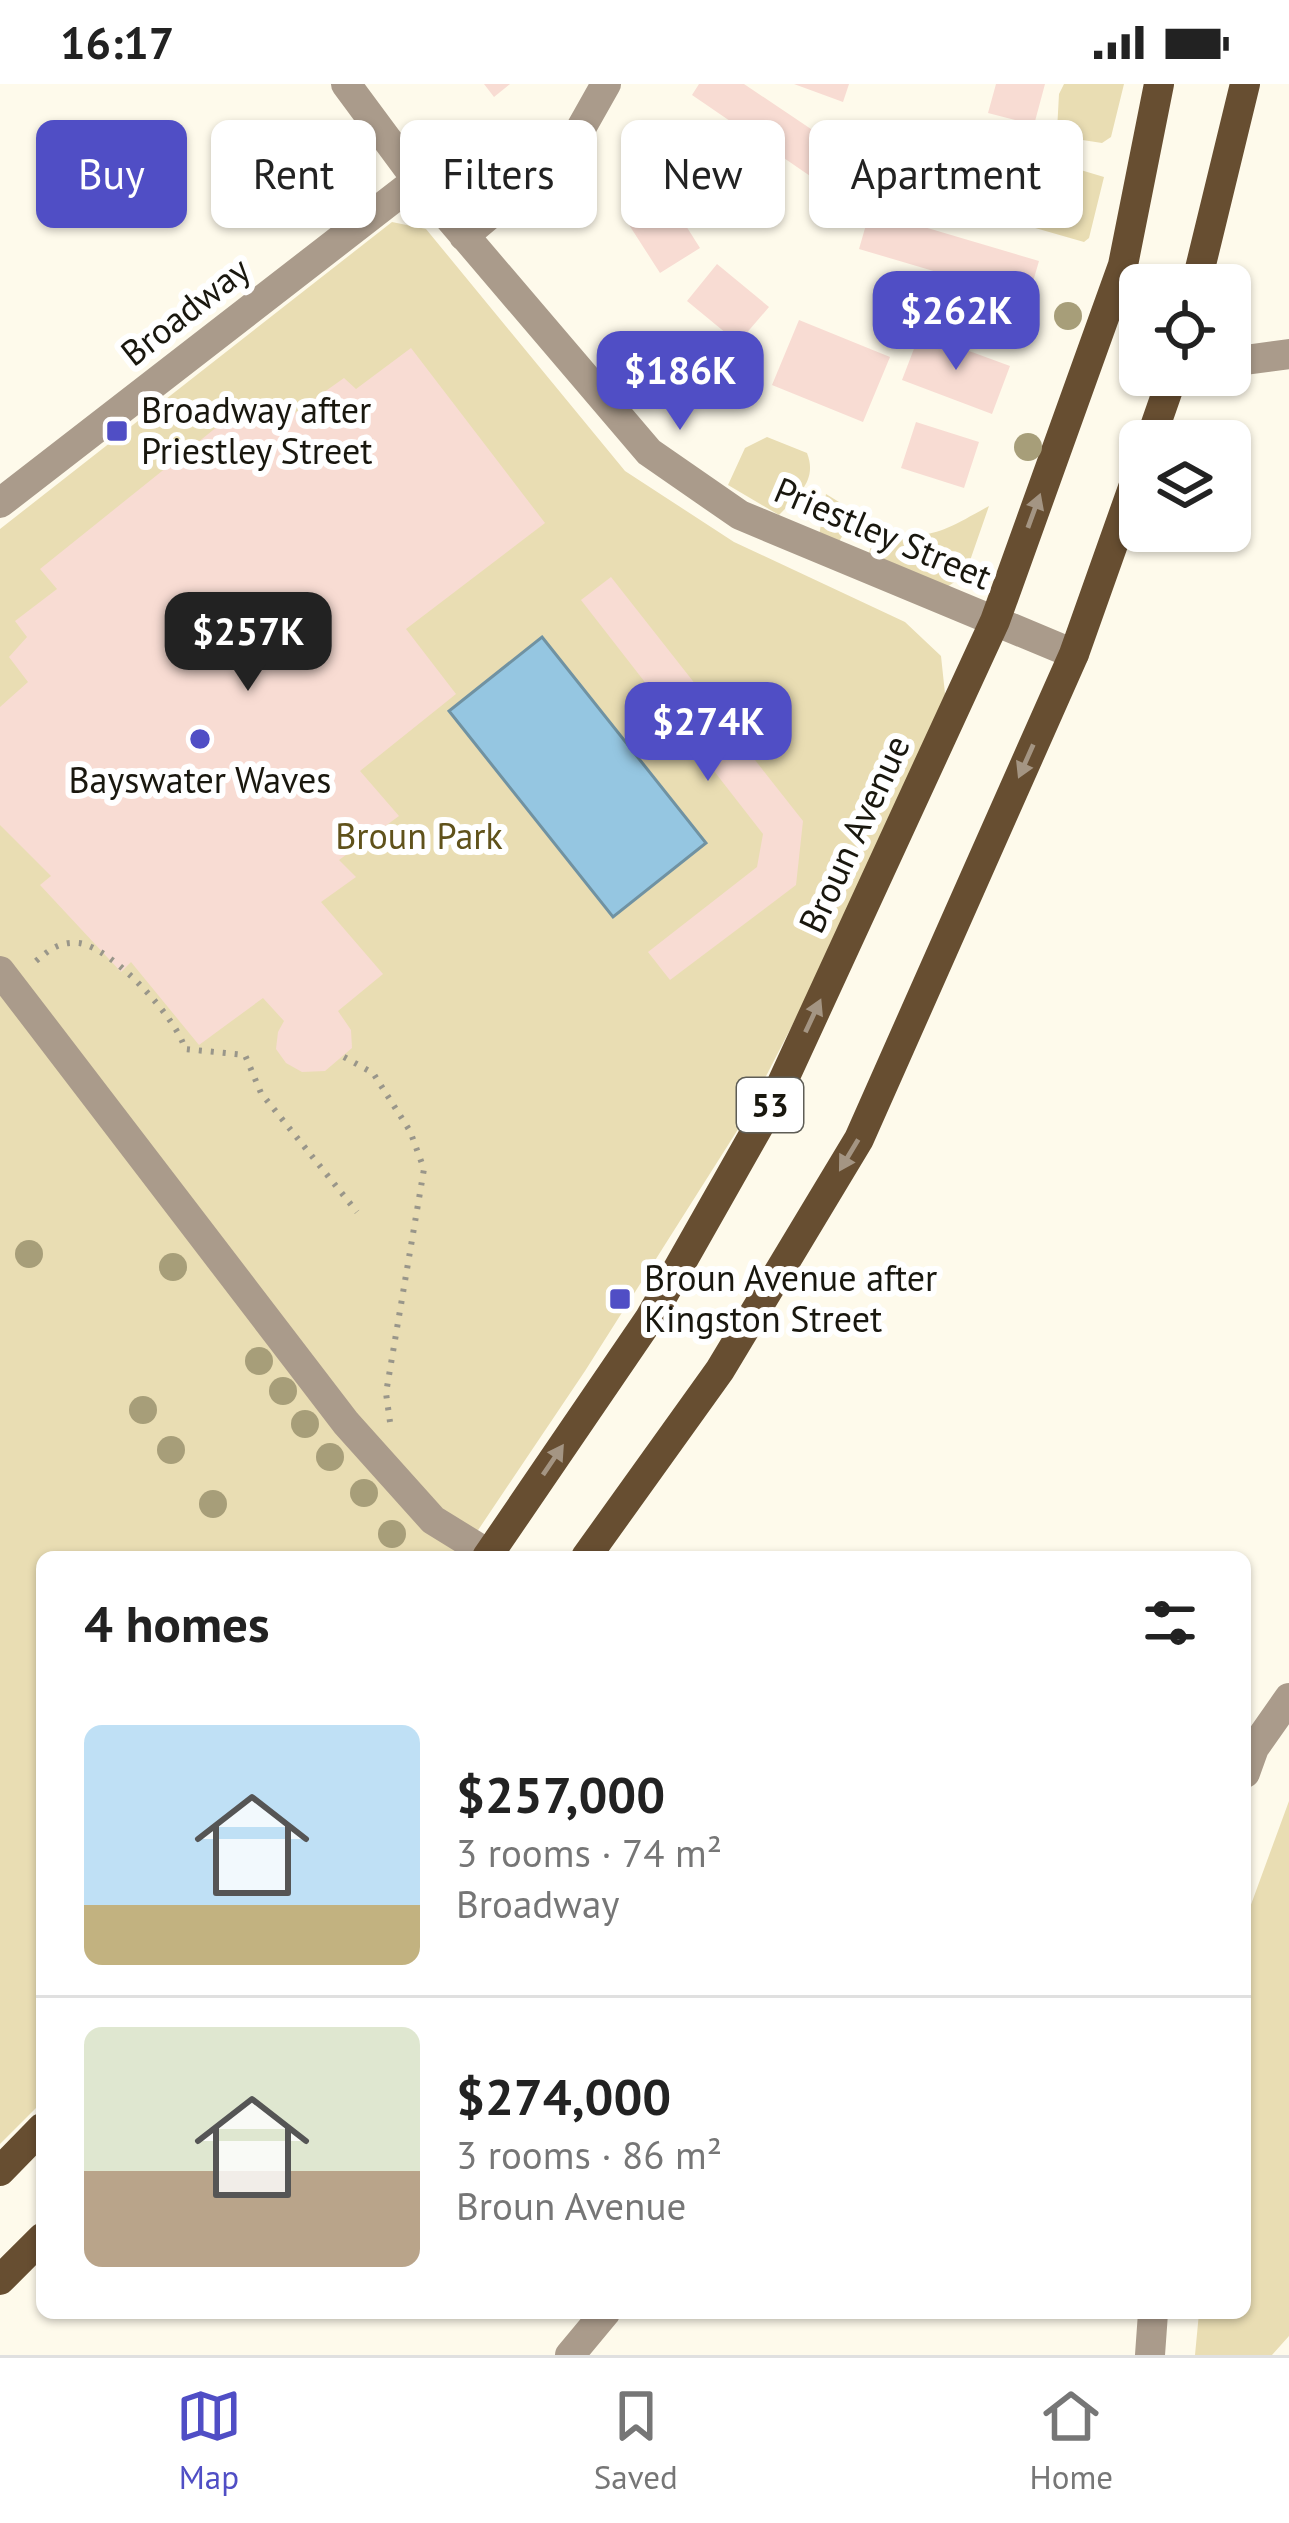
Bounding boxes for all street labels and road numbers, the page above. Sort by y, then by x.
street label: Broadway [111,246,259,376]
street label: Priestley Street [767,466,999,599]
street label: Broun Avenue [787,728,920,940]
road number: 53 [737,1078,803,1132]

